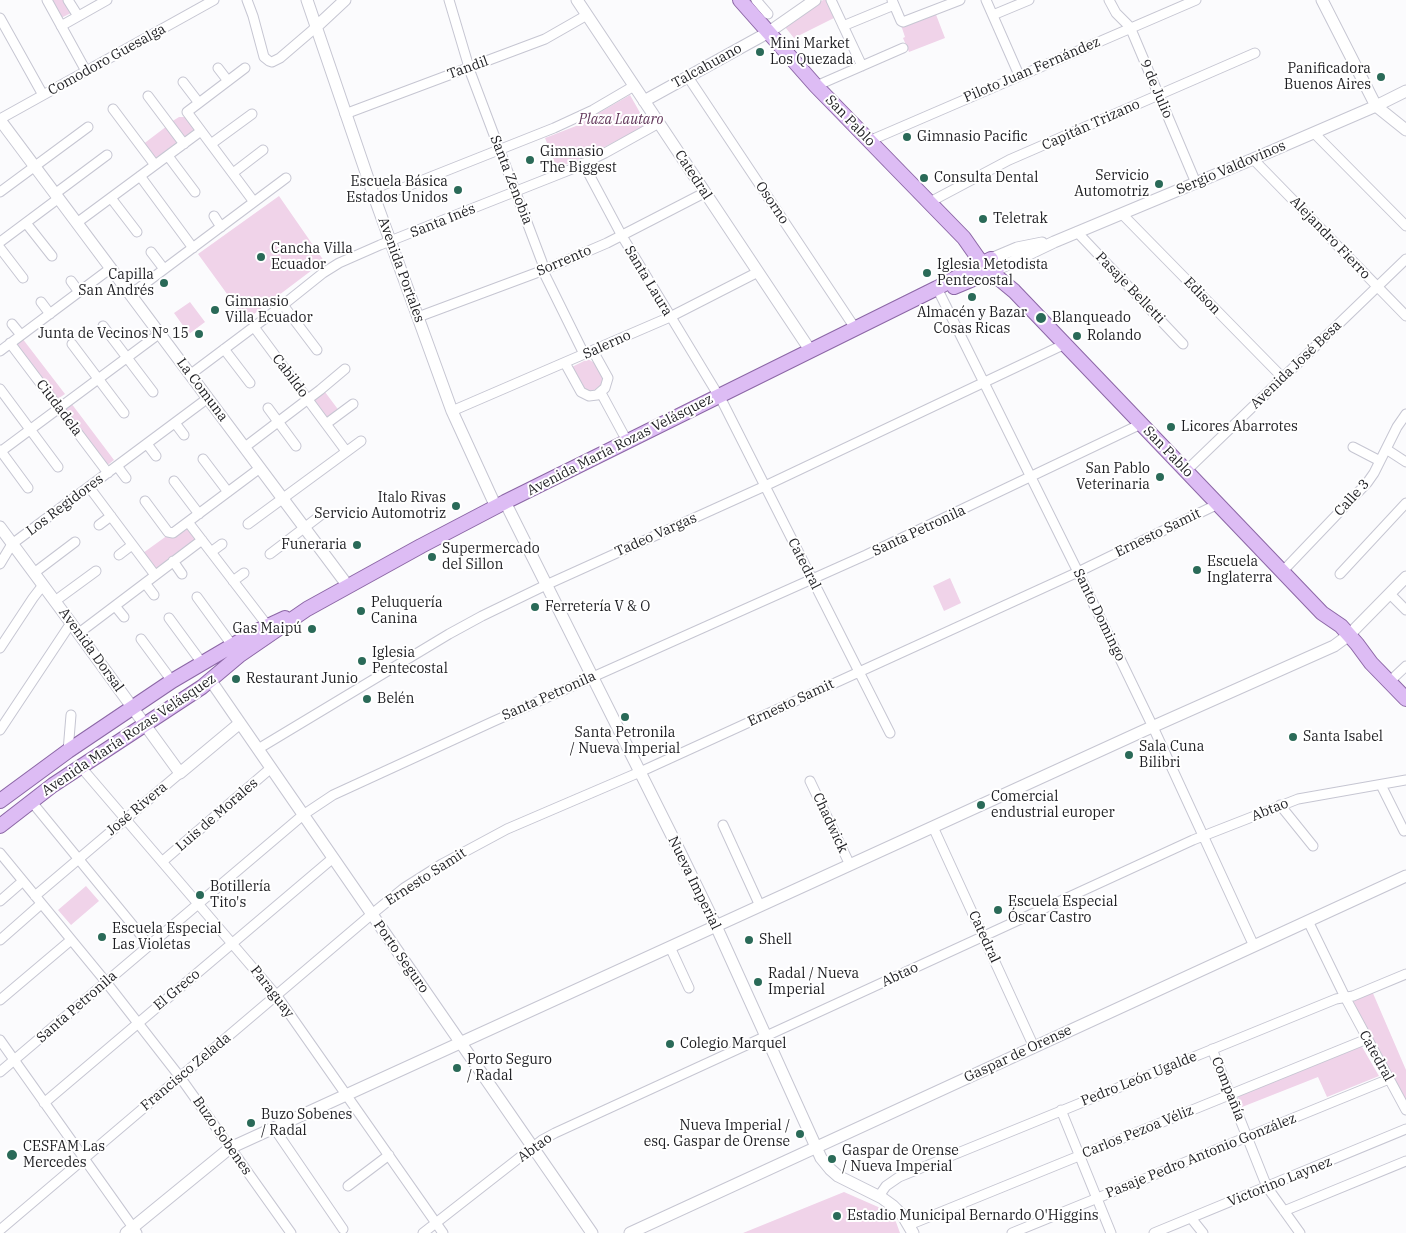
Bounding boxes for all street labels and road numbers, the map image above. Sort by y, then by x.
street label: Comodoro Guesalga [45,21,169,99]
street label: Piloto Juan Fernández [961,34,1103,106]
street label: Talcahuano [669,40,745,92]
street label: Tandil [445,53,491,83]
street label: 9 de Julio [1136,57,1176,121]
street label: San Pablo [822,92,878,150]
street label: Capitán Trizano [1039,96,1143,154]
street label: Santa Zenobia [486,133,536,227]
street label: Sergio Valdovinos [1174,137,1288,199]
street label: Catedral [671,147,715,203]
street label: Osorno [752,178,792,228]
street label: Alejandro Fierro [1286,193,1374,283]
street label: Santa Inés [408,200,478,242]
street label: Avenida Portales [374,215,428,325]
street label: Sorrento [534,242,594,280]
street label: Santa Laura [620,243,676,319]
street label: Pasaje Belletti [1092,249,1168,327]
street label: Edison [1180,274,1224,318]
street label: Avenida José Besa [1247,317,1345,413]
street label: Salerno [580,327,634,363]
street label: Cabildo [268,351,312,401]
street label: La Comuna [173,355,231,425]
street label: Ciudadela [32,377,86,439]
street label: Avenida María Rozas Velásquez [524,391,716,499]
street label: San Pablo [1140,423,1196,481]
street label: Los Regidores [23,471,107,539]
street label: Calle 3 [1331,476,1373,520]
street label: Santa Petronila [870,502,968,560]
street label: Ernesto Samit [1113,505,1203,561]
street label: Tadeo Vargas [613,510,699,560]
street label: Catedral [784,535,824,593]
street label: Santo Domingo [1069,566,1129,664]
street label: Avenida Dorsal [55,605,127,695]
street label: Santa Petronila [500,668,598,724]
street label: Avenida María Rozas Velásquez [39,670,219,800]
street label: Ernesto Samit [745,676,837,730]
street label: Luis de Morales [173,775,261,855]
street label: José Rivera [103,779,171,839]
street label: Chadwick [809,790,851,856]
street label: Abtao [1249,795,1291,825]
street label: Nueva Imperial [664,833,724,933]
street label: Ernesto Samit [382,845,470,909]
street label: Catedral [965,908,1003,966]
street label: Porto Seguro [370,917,432,997]
street label: Abtao [879,959,921,991]
street label: Paraguay [247,963,297,1021]
street label: El Greco [150,966,204,1014]
street label: Santa Petronila [33,968,121,1046]
street label: Gaspar de Orense [962,1022,1074,1086]
street label: Catedral [1355,1028,1397,1084]
street label: Francisco Zelada [138,1029,234,1115]
street label: Pedro León Ugalde [1079,1048,1199,1110]
street label: Compañía [1208,1055,1248,1123]
street label: Buzo Sobenes [189,1094,255,1178]
street label: Carlos Pezoa Véliz [1080,1102,1196,1162]
street label: Pasaje Pedro Antonio González [1103,1110,1299,1202]
street label: Abtao [515,1130,555,1166]
street label: Victorino Laynez [1225,1153,1335,1211]

